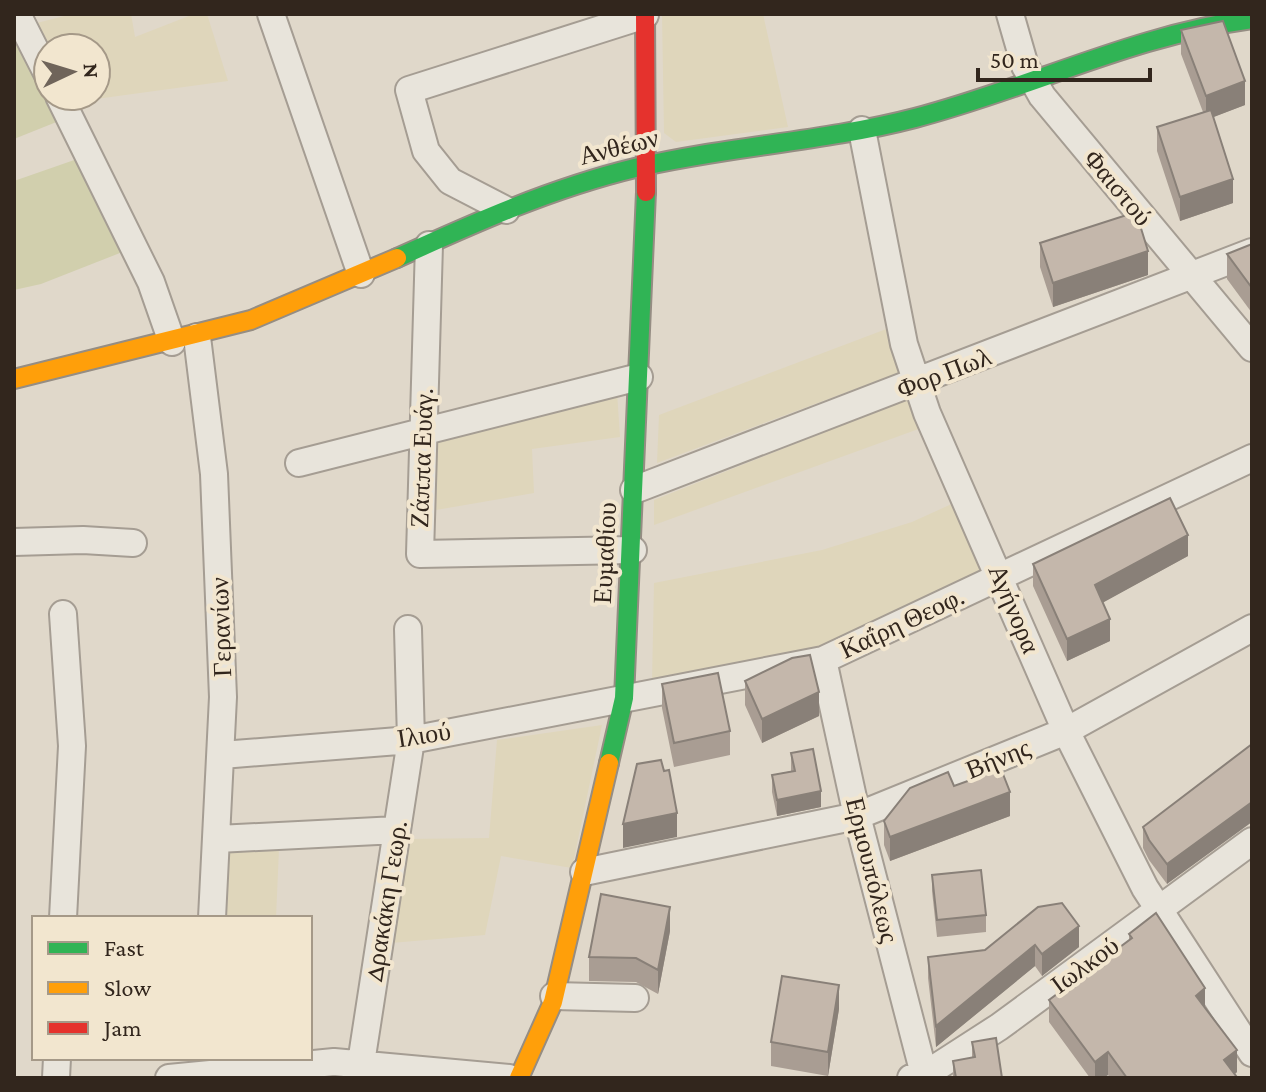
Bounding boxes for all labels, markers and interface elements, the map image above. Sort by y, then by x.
north arrow [32,32,112,112]
scale bar [978,32,1150,82]
text: 50 m [990,46,1039,73]
text: N [78,62,104,79]
street label: Ανθέων [576,123,662,171]
street label: Φαιστού [1078,144,1158,232]
street label: Φορ Πωλ [893,342,995,404]
street label: Ζάππα Ευάγ. [405,387,439,529]
street label: Ευμαθίου [588,501,622,605]
street label: Αγήνορα [982,560,1046,658]
street label: Γερανίων [205,576,237,678]
street label: Καΐρη Θεοφ. [835,582,969,664]
street label: Ιλιού [395,716,453,754]
street label: Βήνης [962,733,1035,785]
street label: Ερμουπόλεως [840,794,904,946]
street label: Δρακάκη Γεωρ. [359,818,413,984]
legend [32,916,312,1060]
street label: Ιωλκού [1046,931,1124,999]
text: Fast [104,934,145,961]
text: Slow [104,974,151,1001]
text: Jam [102,1014,142,1041]

